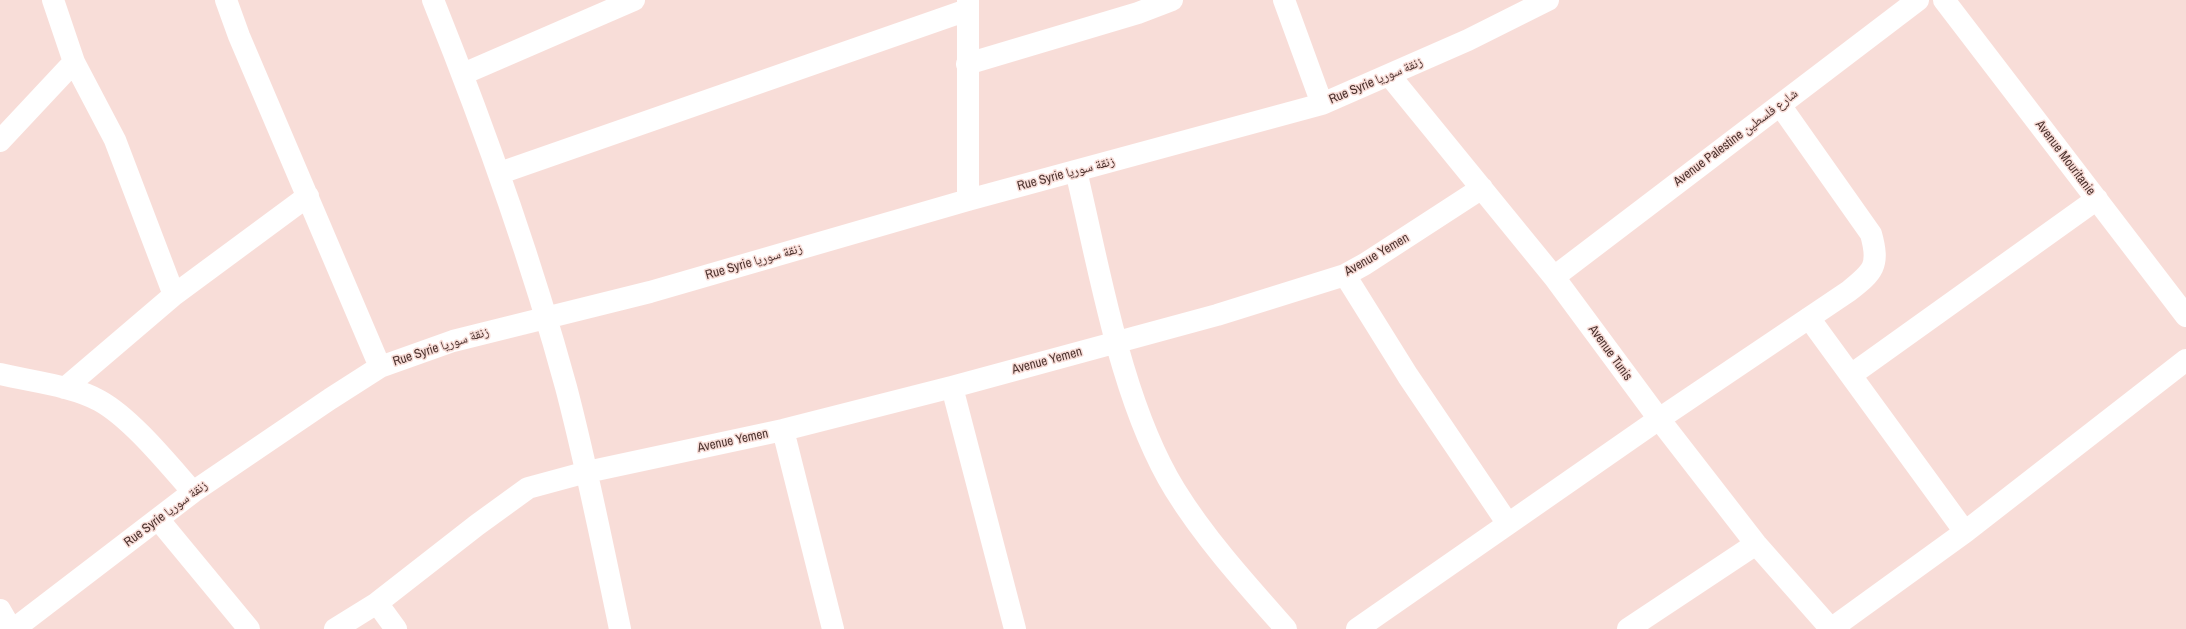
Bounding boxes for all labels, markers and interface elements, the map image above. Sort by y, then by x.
street label: Rue Syrie زنقة سوريا [1327,54,1425,108]
street label: Avenue Palestine شارع فلسطين [1671,86,1801,190]
street label: Avenue Mouritanie [2032,117,2098,199]
street label: Rue Syrie زنقة سوريا [1016,153,1116,195]
street label: Avenue Yemen [1342,230,1412,280]
street label: Rue Syrie زنقة سوريا [704,241,804,283]
street label: Avenue Tunis [1585,322,1635,384]
street label: Rue Syrie زنقة سوريا [391,324,491,370]
street label: Avenue Yemen [1010,344,1084,378]
street label: Avenue Yemen [696,426,770,456]
street label: Rue Syrie زنقة سوريا [121,478,211,550]

